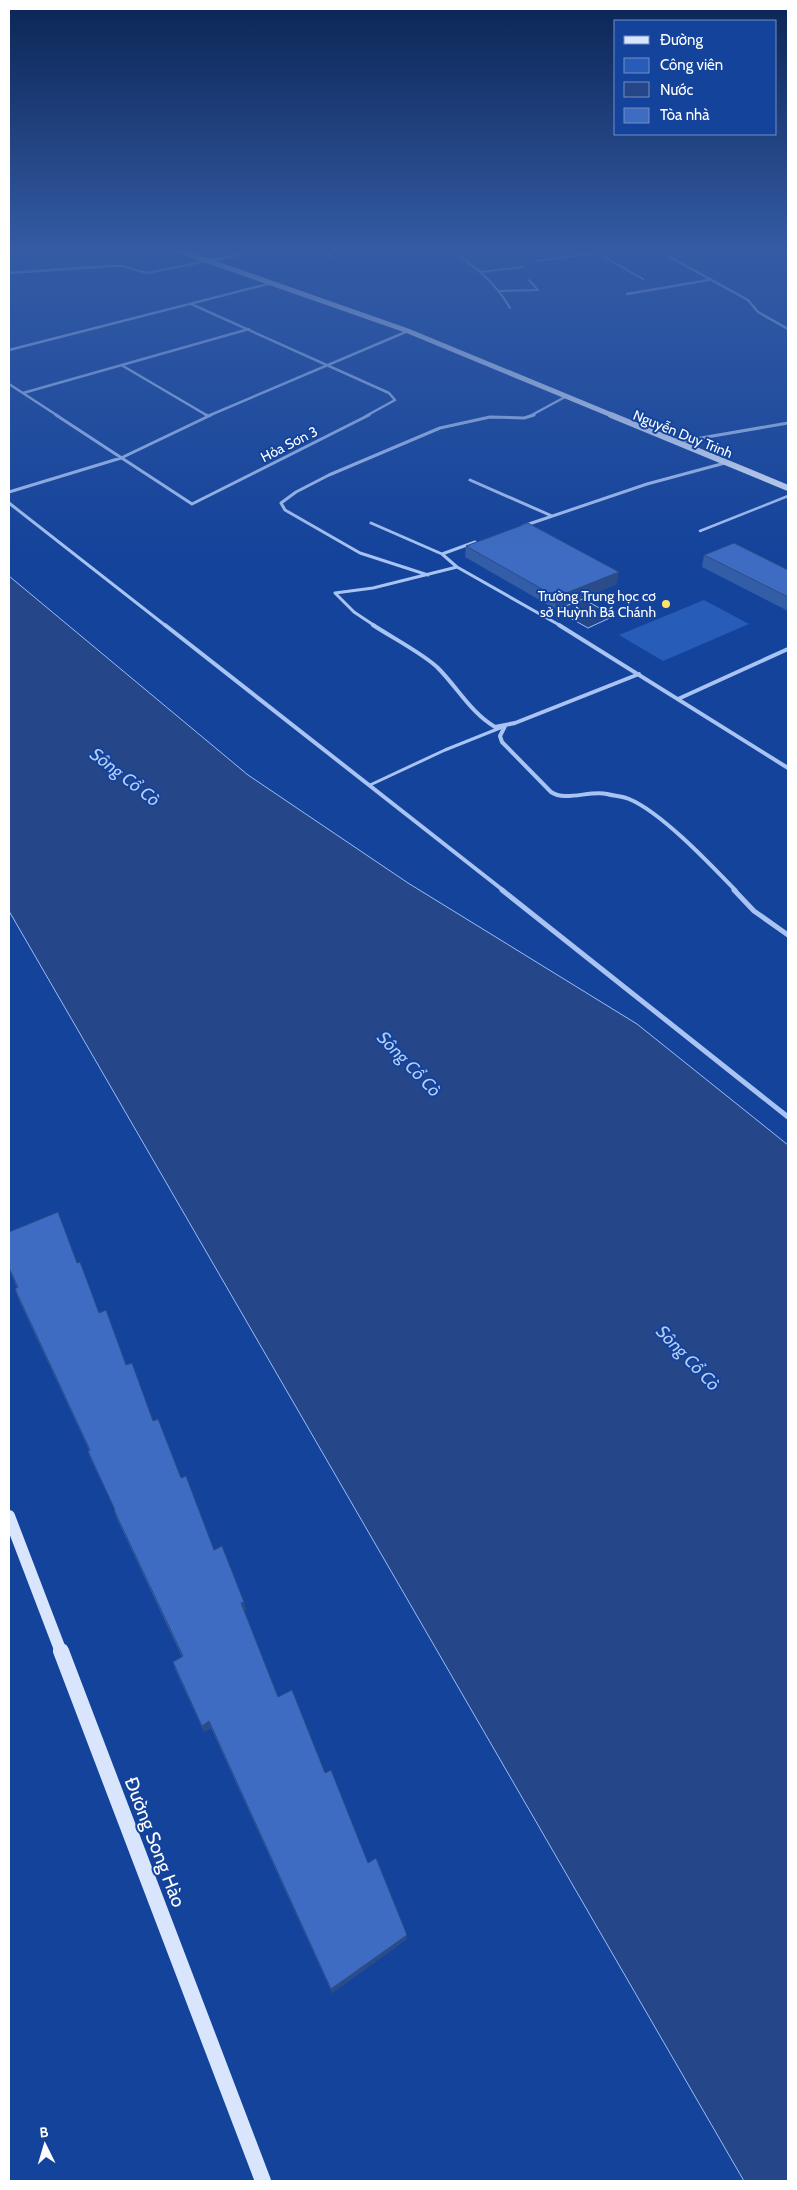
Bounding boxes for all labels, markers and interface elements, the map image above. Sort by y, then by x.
legend [614,20,777,135]
text: Đường [660,31,703,49]
text: Công viên [660,56,723,74]
text: Nước [660,81,694,99]
text: Tòa nhà [660,106,710,124]
street label: Nguyễn Duy Trinh [631,406,735,462]
street label: Hỏa Sơn 3 [257,422,321,466]
place label: Trường Trung học cơ sở Huỳnh Bá Chánh [538,587,656,621]
marker: Trường Trung học cơ sở Huỳnh Bá Chánh [660,598,672,610]
water label: Sông Cổ Cò [86,743,164,811]
water label: Sông Cổ Cò [372,1027,446,1101]
water label: Sông Cổ Cò [651,1321,725,1395]
street label: Đường Song Hào [120,1774,190,1910]
north arrow [20,2120,70,2170]
text: B [39,2123,49,2141]

